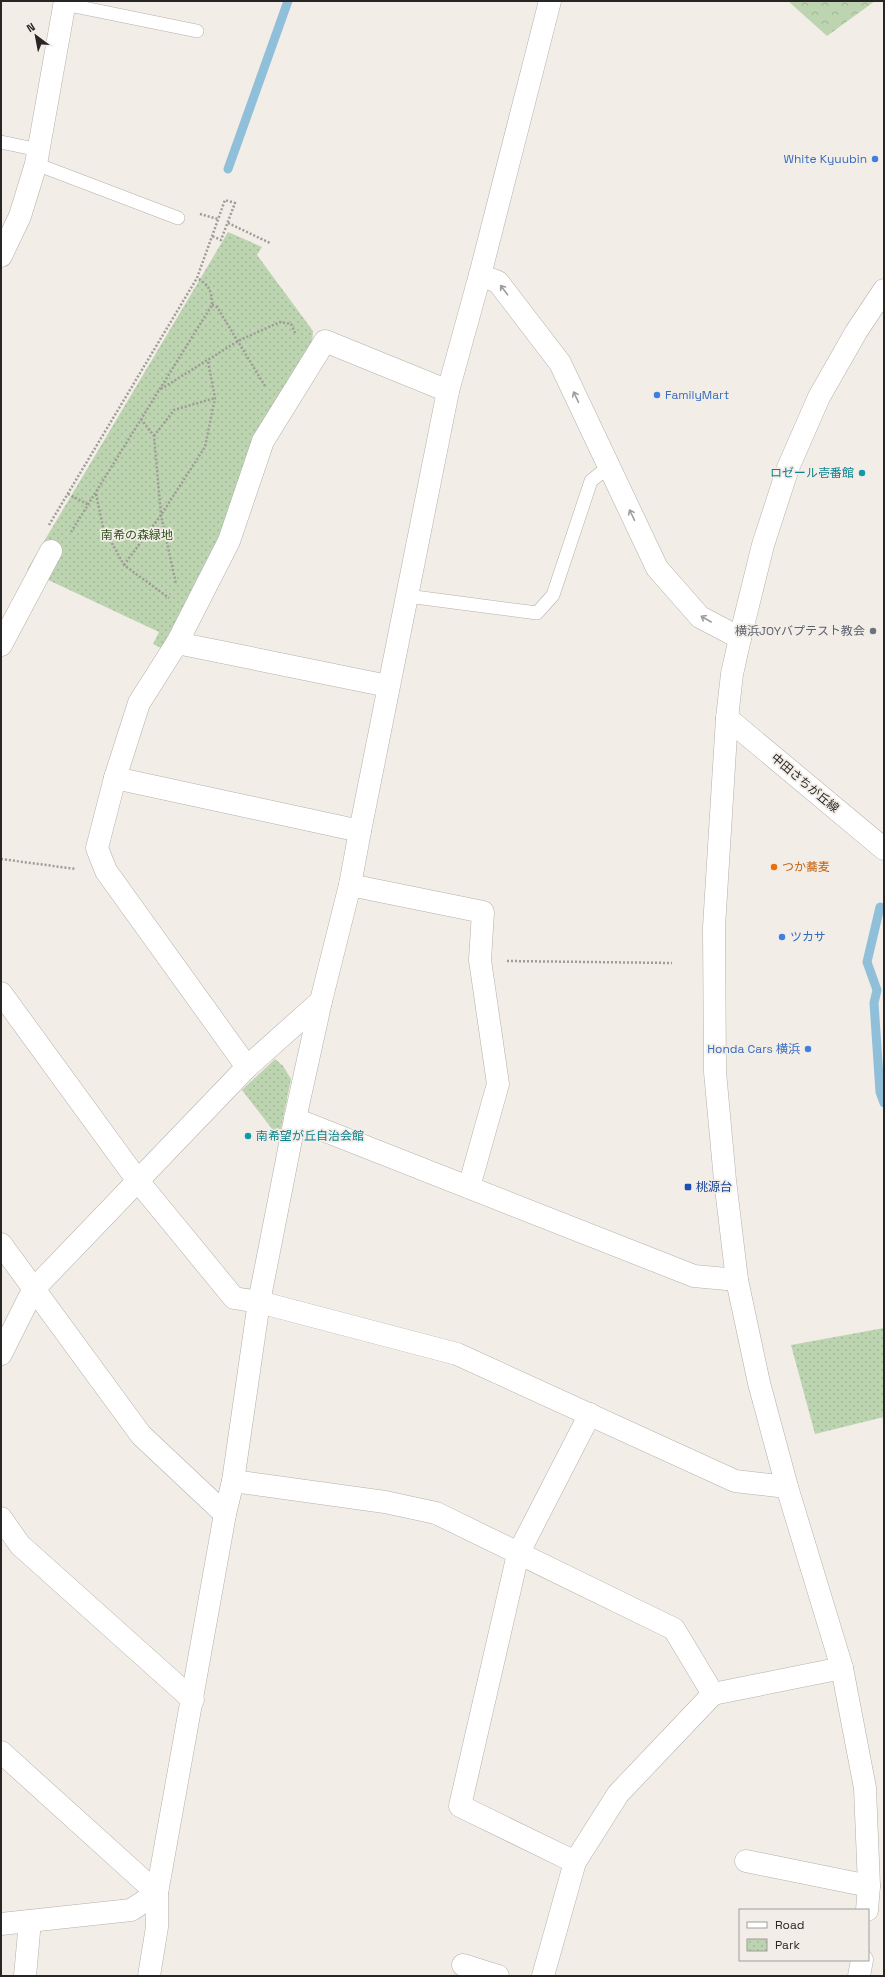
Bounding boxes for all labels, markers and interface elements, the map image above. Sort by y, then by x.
north arrow [16,16,56,56]
text: N [24,20,38,35]
place label: White Kyuubin [783,151,867,167]
marker: White Kyuubin [870,154,880,164]
one-way arrow [500,284,508,295]
place label: FamilyMart [665,387,729,403]
marker: FamilyMart [652,390,662,400]
one-way arrow [572,392,579,404]
place label: ロゼール壱番館 [770,465,854,481]
marker: ロゼール壱番館 [857,468,867,478]
one-way arrow [628,509,635,521]
park label: 南希の森緑地 [101,527,173,543]
one-way arrow [700,615,712,623]
place label: 横浜JOYバプテスト教会 [735,623,865,639]
marker: 横浜JOYバプテスト教会 [868,626,878,636]
street label: 中田さちが丘線 [768,750,842,816]
place label: つか蕎麦 [782,859,830,875]
marker: つか蕎麦 [769,862,779,872]
place label: ツカサ [790,929,826,945]
marker: ツカサ [777,932,787,942]
place label: Honda Cars 横浜 [707,1041,800,1057]
marker: Honda Cars 横浜 [803,1044,813,1054]
place label: 南希望が丘自治会館 [256,1128,364,1144]
marker: 南希望が丘自治会館 [243,1131,253,1141]
place label: 桃源台 [696,1179,732,1195]
marker: 桃源台 [683,1182,693,1192]
legend [739,1909,869,1961]
text: Road [775,1917,804,1933]
text: Park [775,1937,800,1953]

